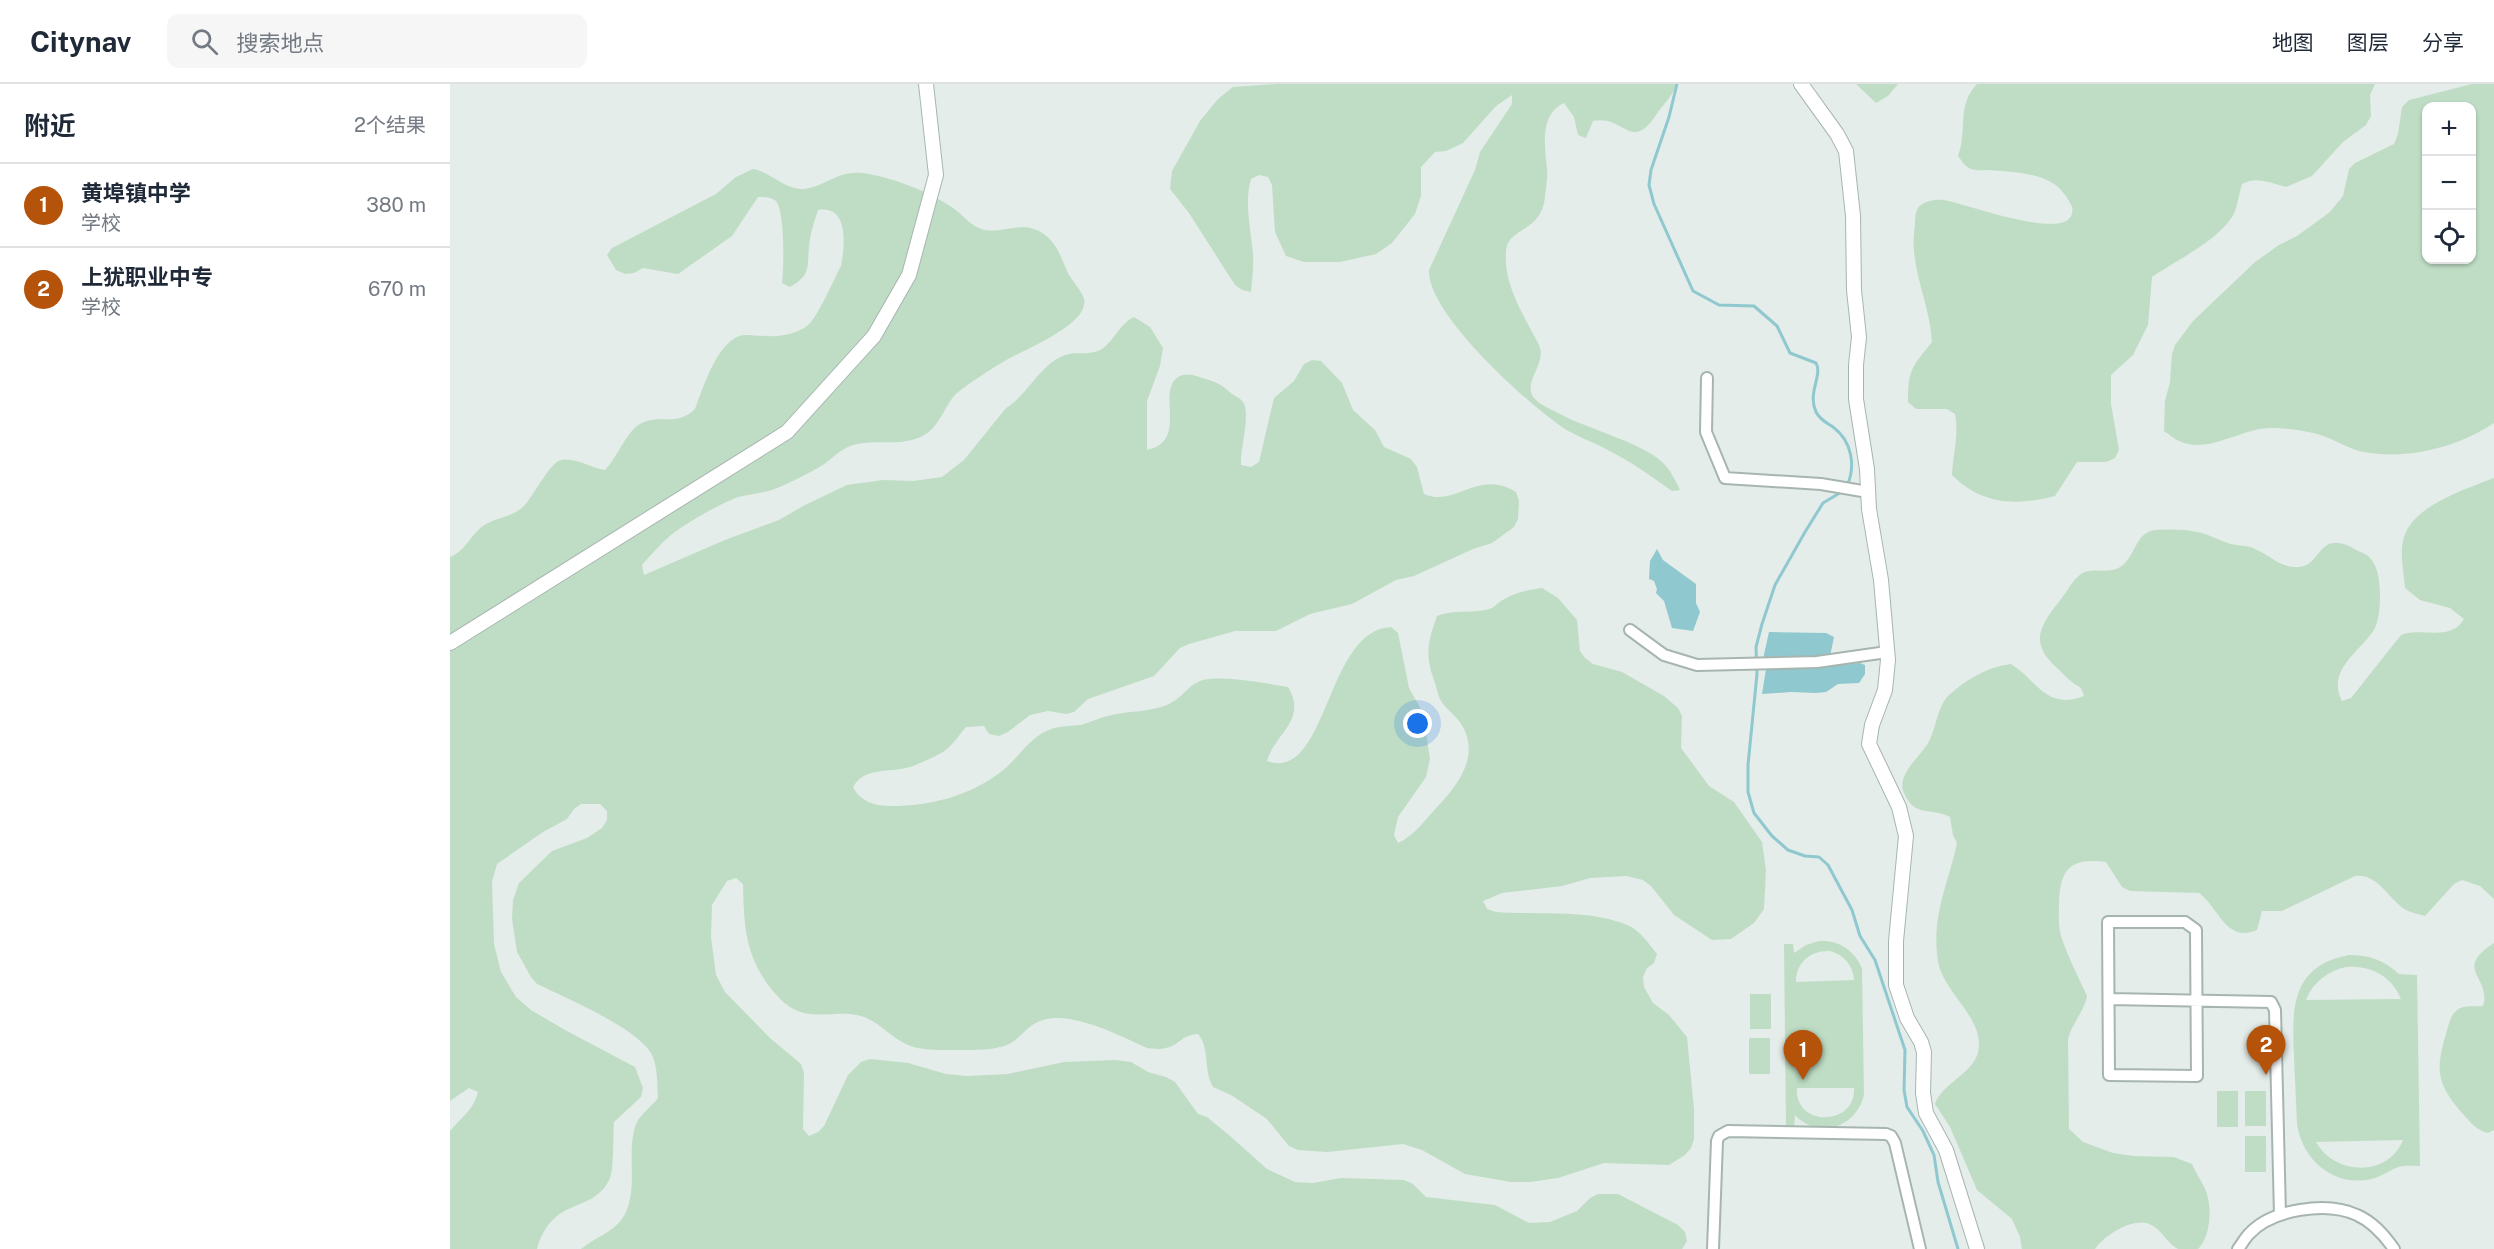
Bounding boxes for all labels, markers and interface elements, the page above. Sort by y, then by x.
search box [167,14,587,68]
text: Citynav [30,25,131,58]
icon: search [188,25,221,58]
text: 搜索地点 [236,30,324,56]
text: 地图 [2272,30,2314,55]
text: 图层 [2347,30,2389,55]
text: 分享 [2422,30,2464,55]
map controls [2422,102,2476,264]
button: + [2422,102,2476,156]
text: 附近 [24,110,76,141]
text: 2个结果 [354,113,426,137]
button: − [2422,156,2476,210]
text: 黄埠镇中学 [81,180,191,206]
text: 1 [39,193,48,217]
text: 380 m [366,193,426,217]
button: locate [2422,210,2476,264]
text: 学校 [81,211,121,235]
text: 上犹职业中专 [81,264,213,290]
text: 2 [37,277,50,301]
text: 670 m [368,277,426,301]
text: 学校 [81,295,121,319]
your location [1403,709,1432,738]
pin: 2 [2246,1026,2286,1075]
pin: 1 [1784,1030,1822,1080]

